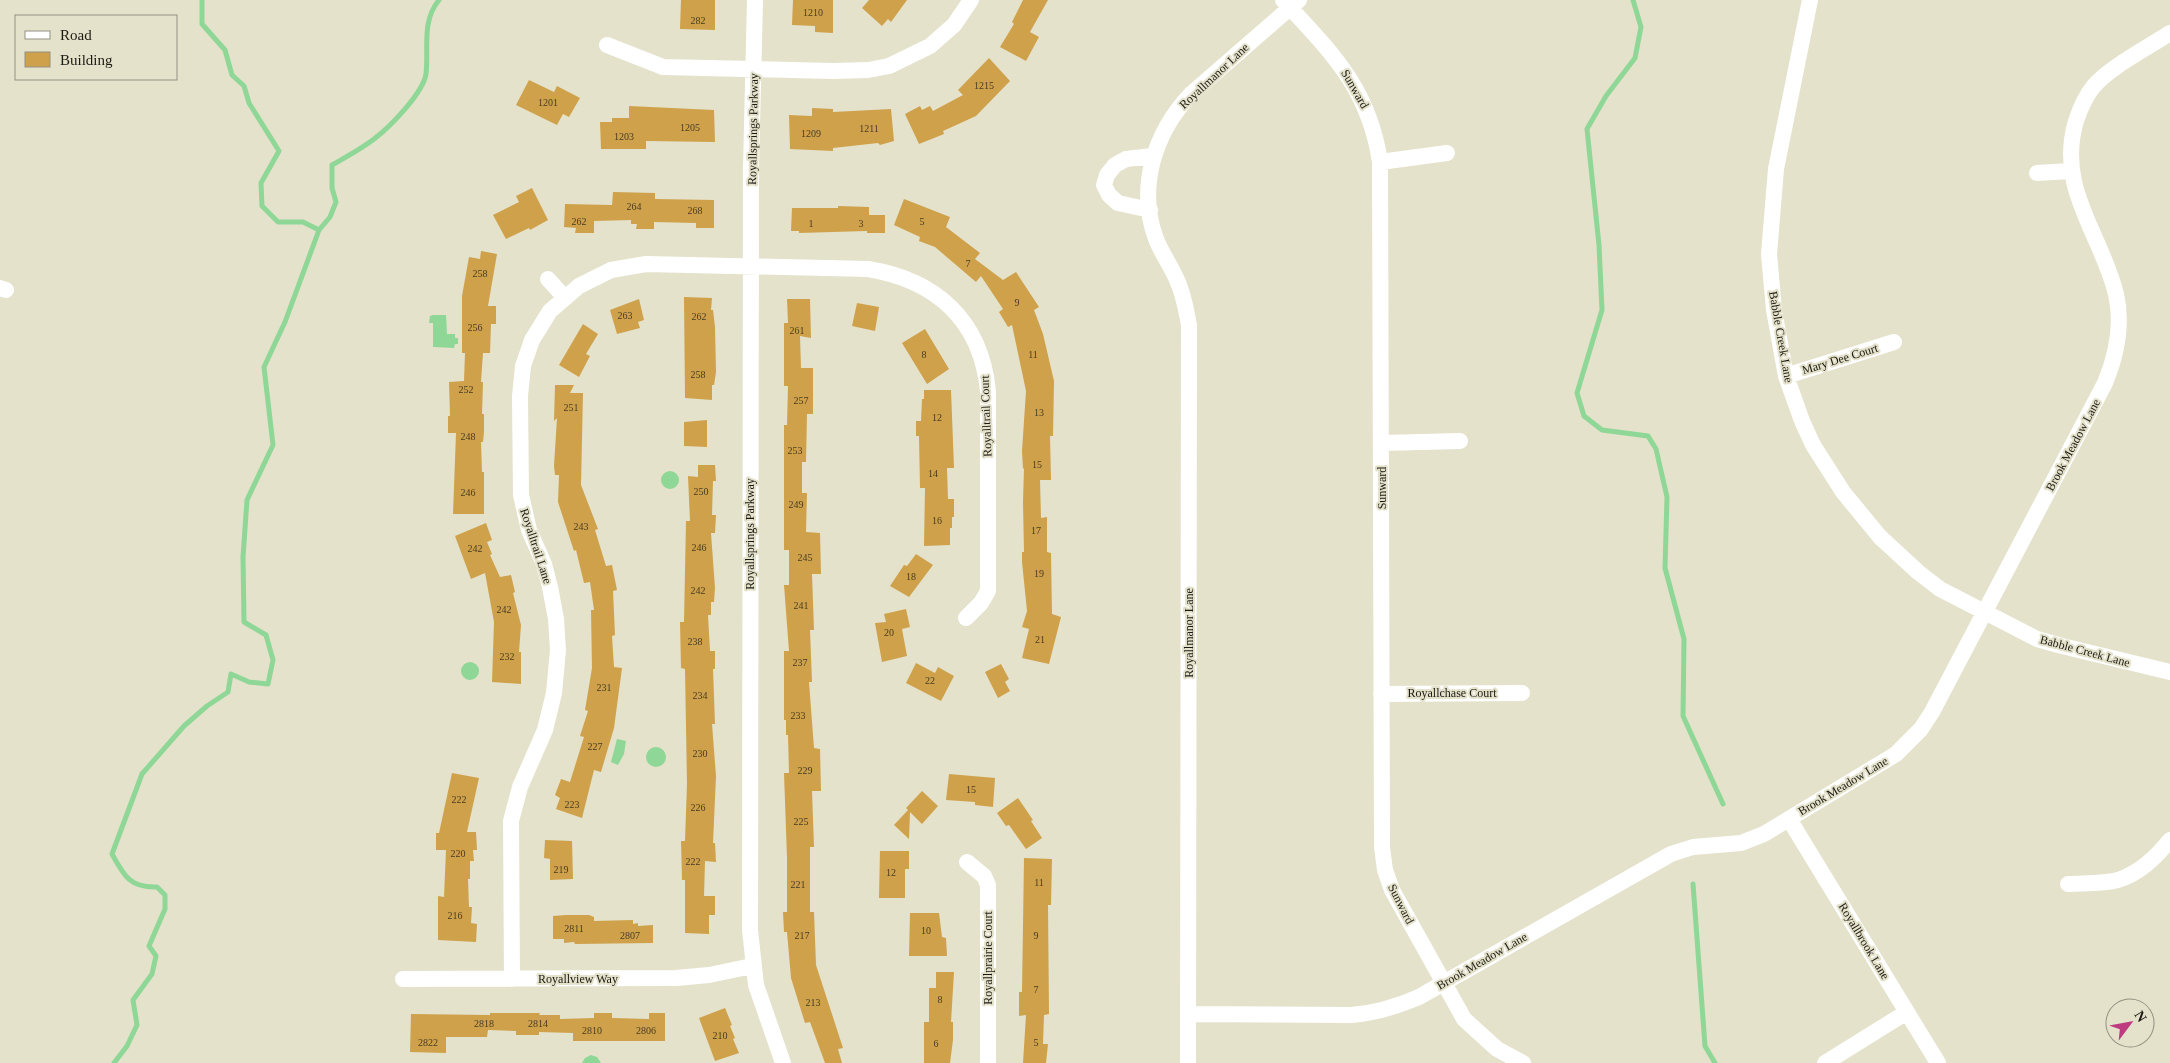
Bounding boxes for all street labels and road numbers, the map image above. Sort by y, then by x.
street label: Royallmanor Lane [1176,40,1252,112]
street label: Sunward [1338,67,1372,111]
street label: Royallsprings Parkway [745,73,761,185]
street label: Babble Creek Lane [1766,290,1796,384]
street label: Mary Dee Court [1800,341,1880,377]
street label: Royalltrail Court [978,374,994,457]
street label: Brook Meadow Lane [2043,397,2103,493]
street label: Sunward [1375,467,1389,509]
street label: Royallsprings Parkway [743,478,757,590]
street label: Royalltrail Lane [517,507,555,585]
street label: Royallmanor Lane [1182,588,1196,678]
street label: Babble Creek Lane [2038,632,2132,670]
street label: Royallchase Court [1408,686,1497,700]
street label: Brook Meadow Lane [1796,754,1890,818]
street label: Sunward [1385,882,1417,926]
street label: Royallbrook Lane [1836,900,1892,982]
street label: Royallprairie Court [981,911,995,1005]
street label: Brook Meadow Lane [1434,929,1530,993]
street label: Royallview Way [538,972,618,986]

